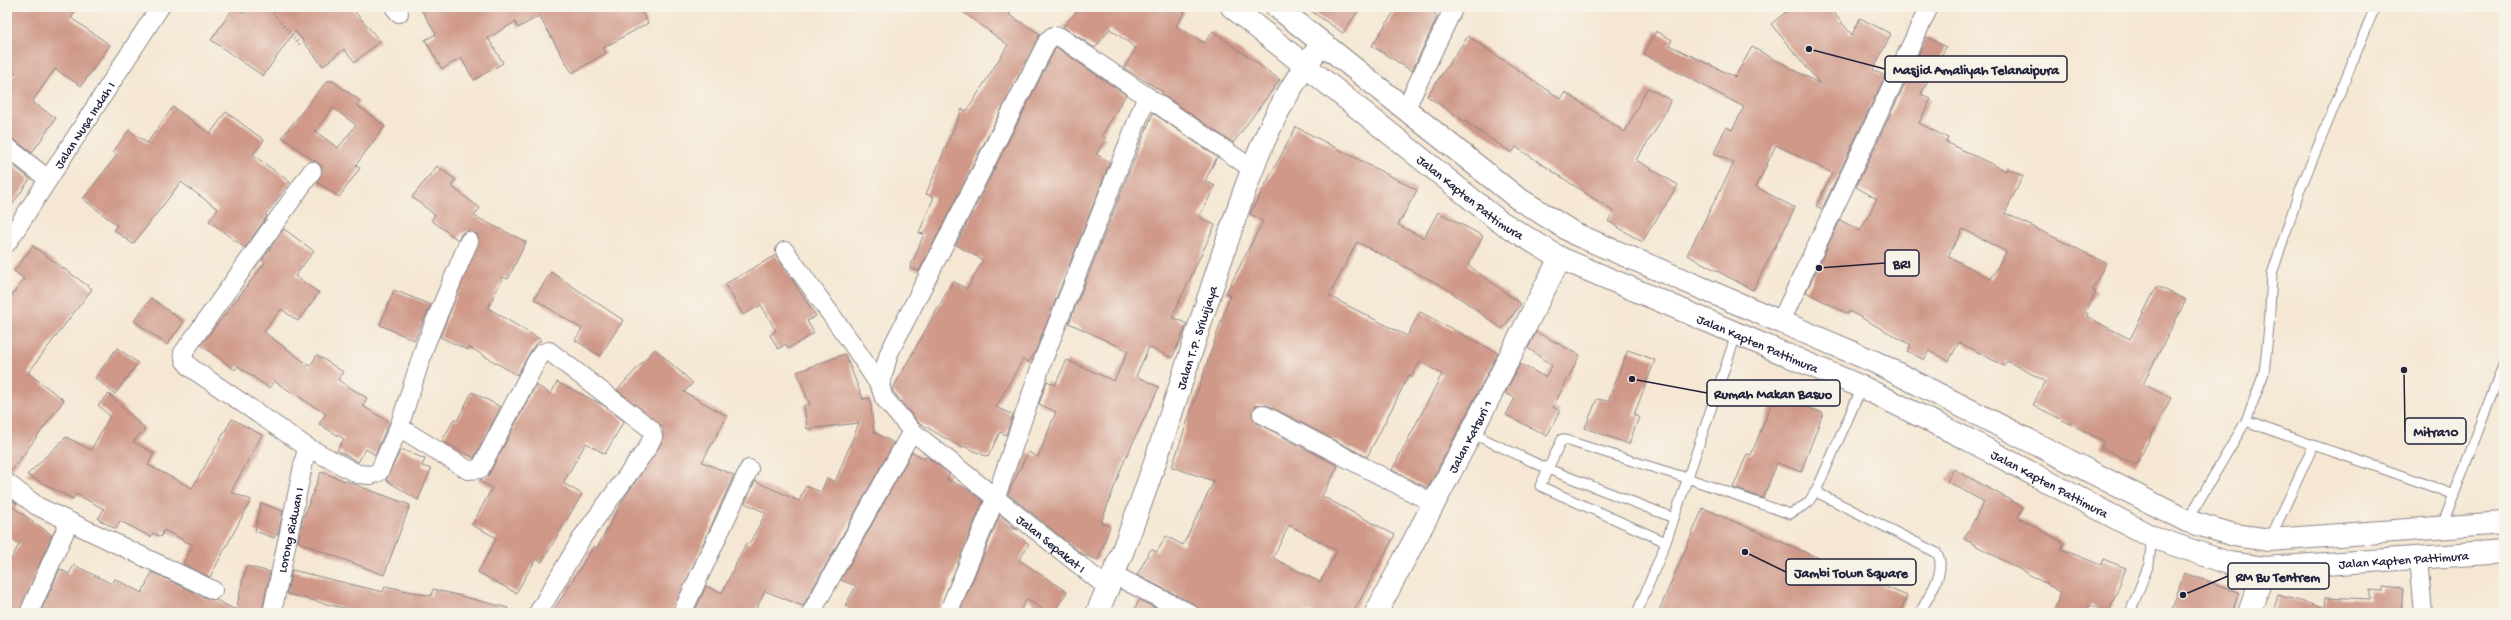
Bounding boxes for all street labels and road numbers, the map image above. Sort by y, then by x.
street label: Jalan Nusa Indah I [52,80,119,172]
street label: Jalan Kapten Pattimura [1413,153,1526,245]
street label: Jalan T.P. Sriwijaya [1175,284,1222,392]
street label: Jalan Kapten Pattimura [1694,312,1821,378]
street label: Jalan Katsuri 1 [1446,398,1496,476]
street label: Jalan Kapten Pattimura [1988,448,2111,523]
street label: Lorong Ridwan I [276,486,308,574]
street label: Jalan Sepakat I [1012,513,1088,577]
street label: Jalan Kapten Pattimura [2338,549,2470,573]

